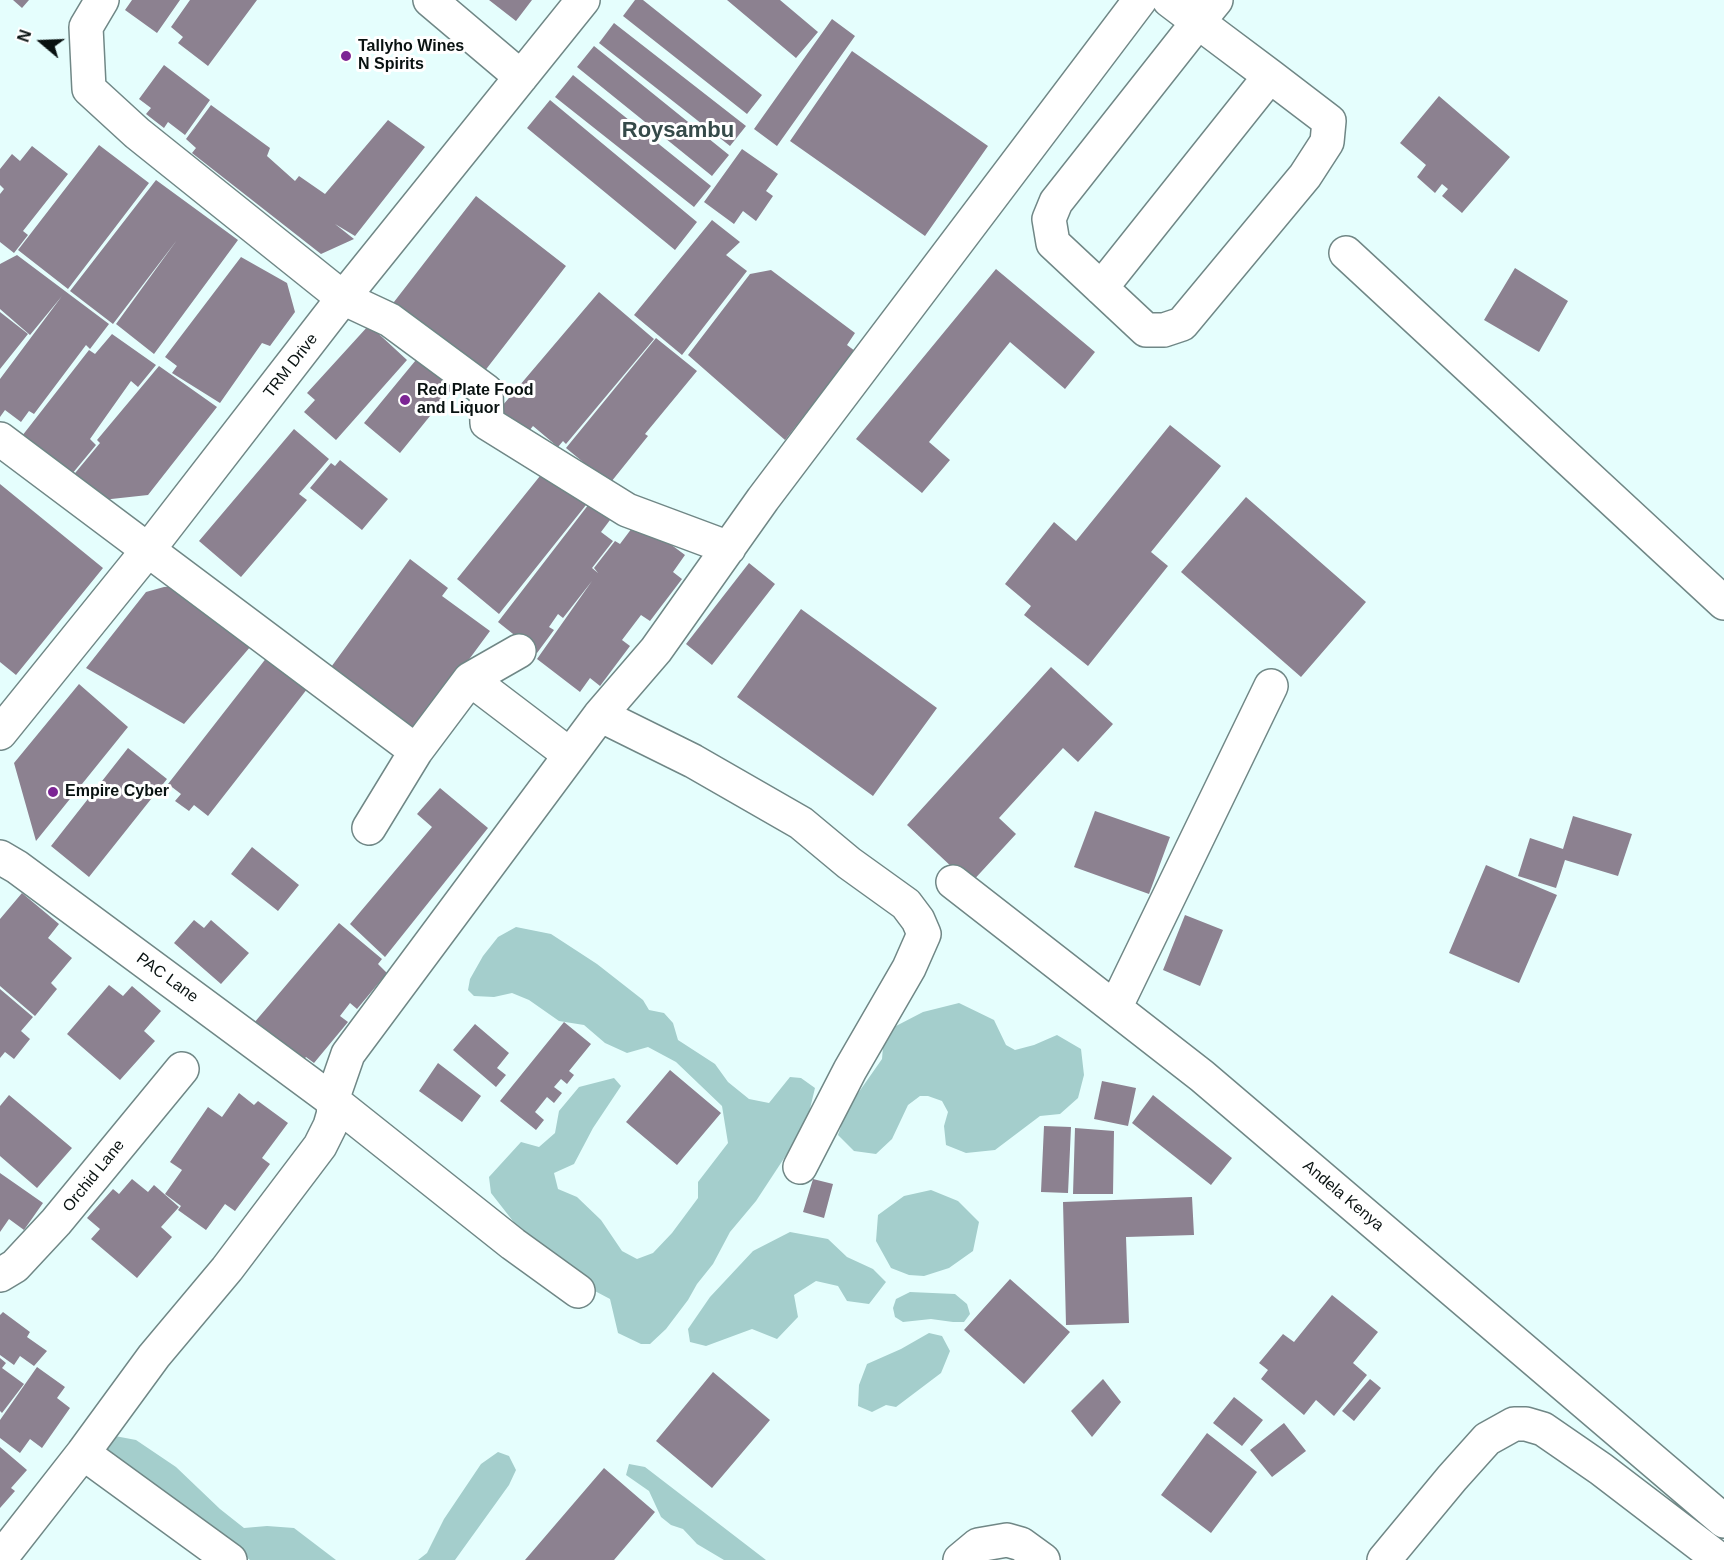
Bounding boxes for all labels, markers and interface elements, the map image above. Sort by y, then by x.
north arrow [12,12,72,72]
text: N [15,28,34,44]
place label: Tallyho Wines N Spirits [358,37,464,75]
marker: Tallyho Wines N Spirits [339,49,353,63]
district label: Roysambu [622,118,734,144]
street label: TRM Drive [260,330,322,402]
place label: Red Plate Food and Liquor [417,381,533,419]
marker: Red Plate Food and Liquor [398,393,412,407]
place label: Empire Cyber [65,782,169,802]
marker: Empire Cyber [46,785,60,799]
street label: PAC Lane [132,949,202,1007]
street label: Orchid Lane [59,1136,129,1216]
street label: Andela Kenya [1299,1157,1387,1235]

